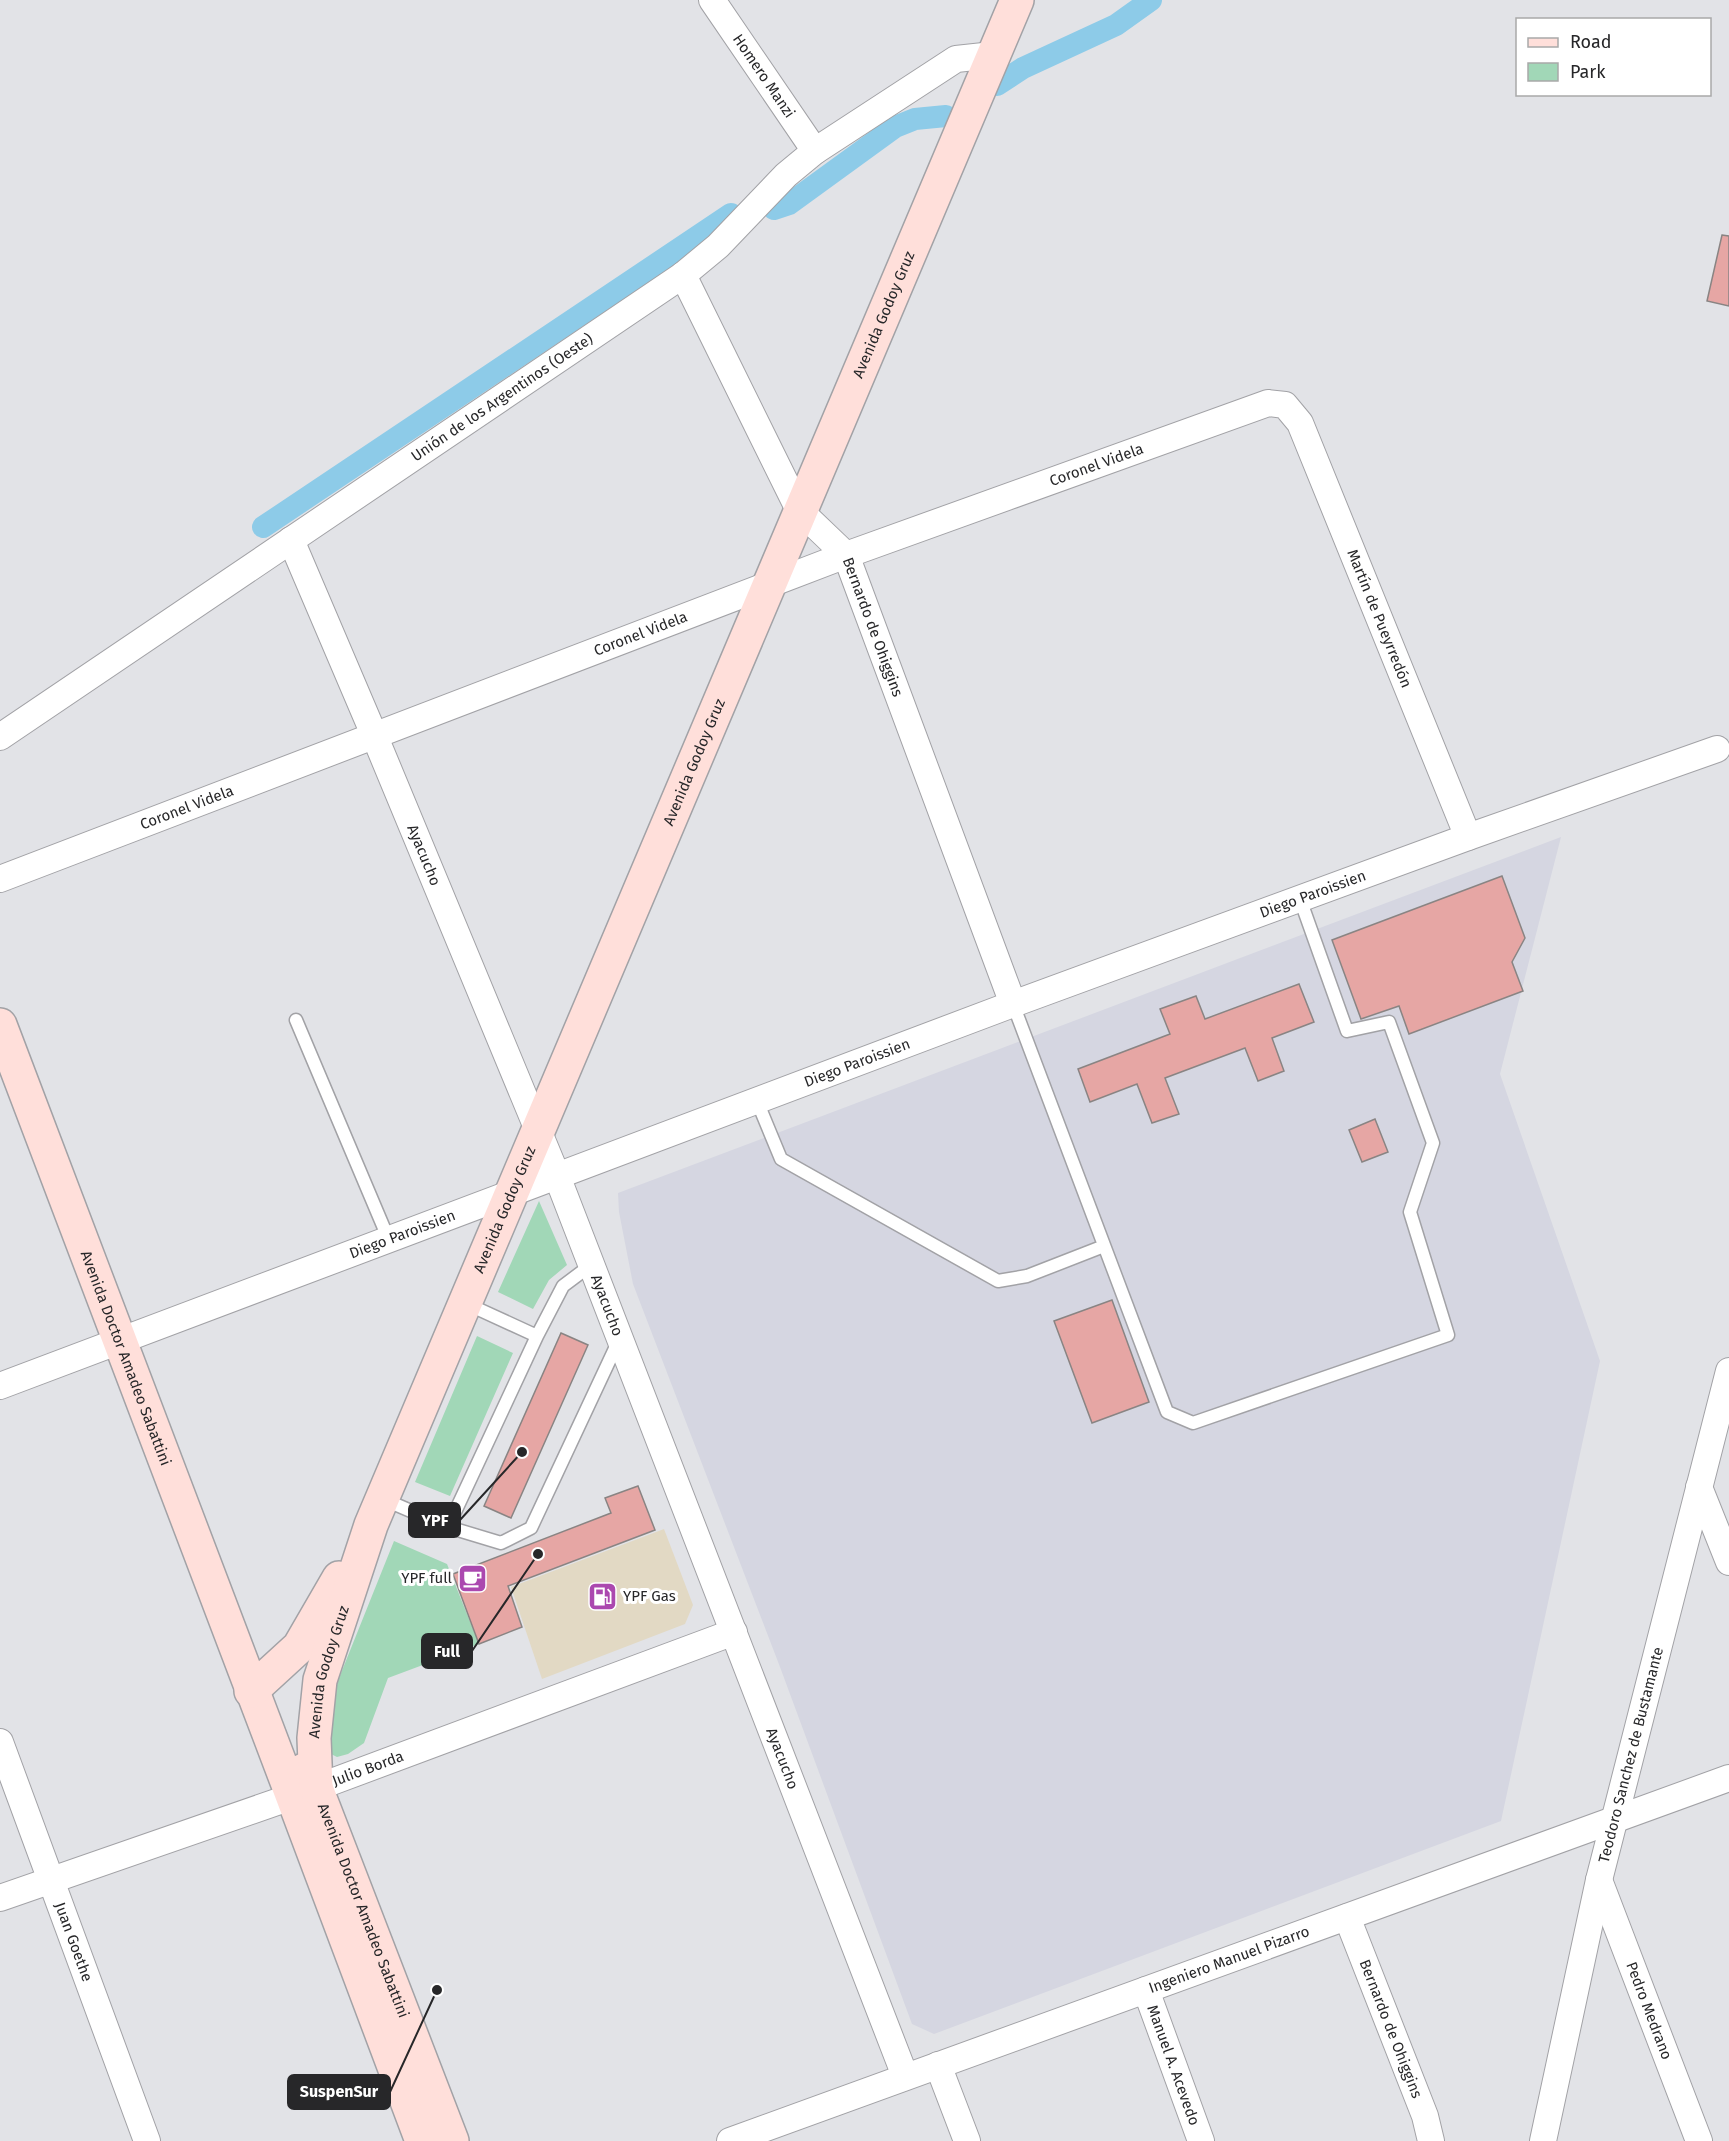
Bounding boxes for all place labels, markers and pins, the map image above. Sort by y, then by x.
callout: YPF [409,1503,460,1537]
cafe icon: YPF full [457,1562,489,1594]
place label: YPF full [401,1569,453,1587]
fuel station icon: YPF Gas [586,1580,618,1612]
place label: YPF Gas [623,1587,676,1605]
callout: Full [422,1634,472,1668]
callout: SuspenSur [288,2075,390,2109]

